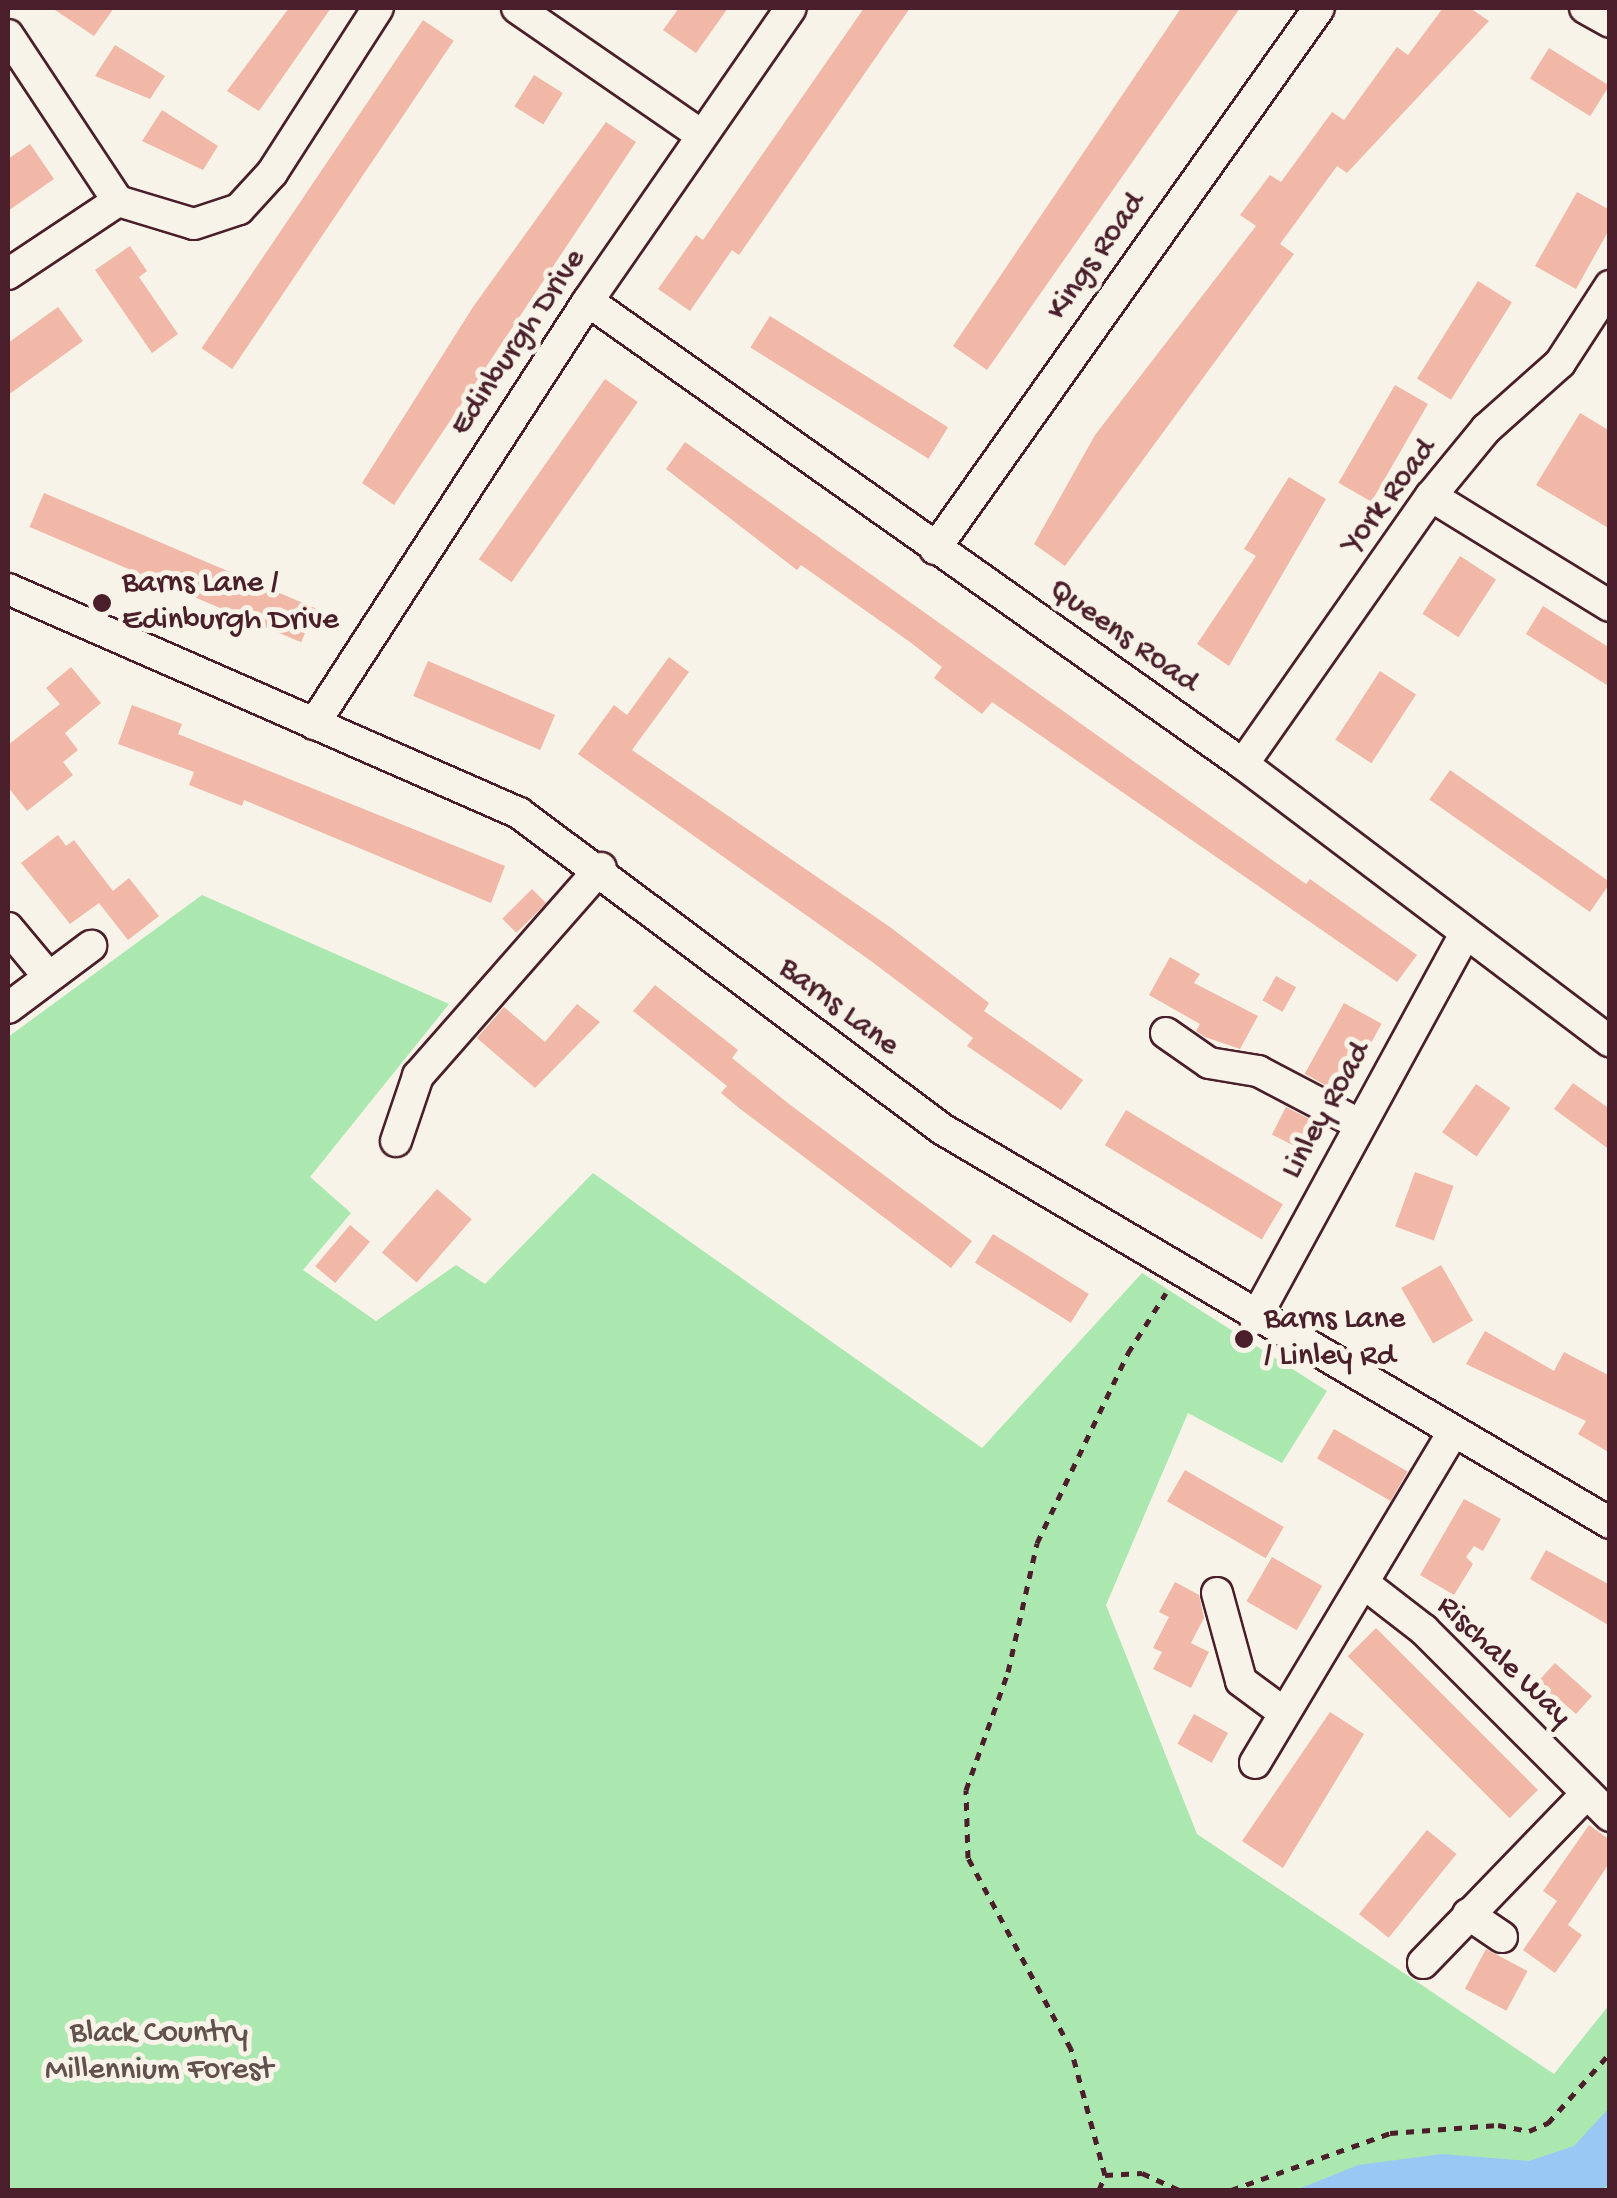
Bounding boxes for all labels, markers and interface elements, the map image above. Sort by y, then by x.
street label: Kings Road [1039,186,1155,328]
street label: Edinburgh Drive [442,242,596,444]
street label: York Road [1334,432,1446,562]
place label: Barns Lane / Edinburgh Drive [122,566,339,641]
street label: Queens Road [1041,571,1205,703]
marker: Barns Lane / Edinburgh Drive [91,592,113,614]
street label: Barns Lane [770,950,906,1066]
street label: Linley Road [1274,1036,1380,1186]
place label: Barns Lane / Linley Rd [1264,1302,1405,1377]
marker: Barns Lane / Linley Rd [1233,1328,1255,1350]
street label: Rischale Way [1427,1588,1579,1736]
park label: Black Country Millennium Forest [45,2016,273,2091]

